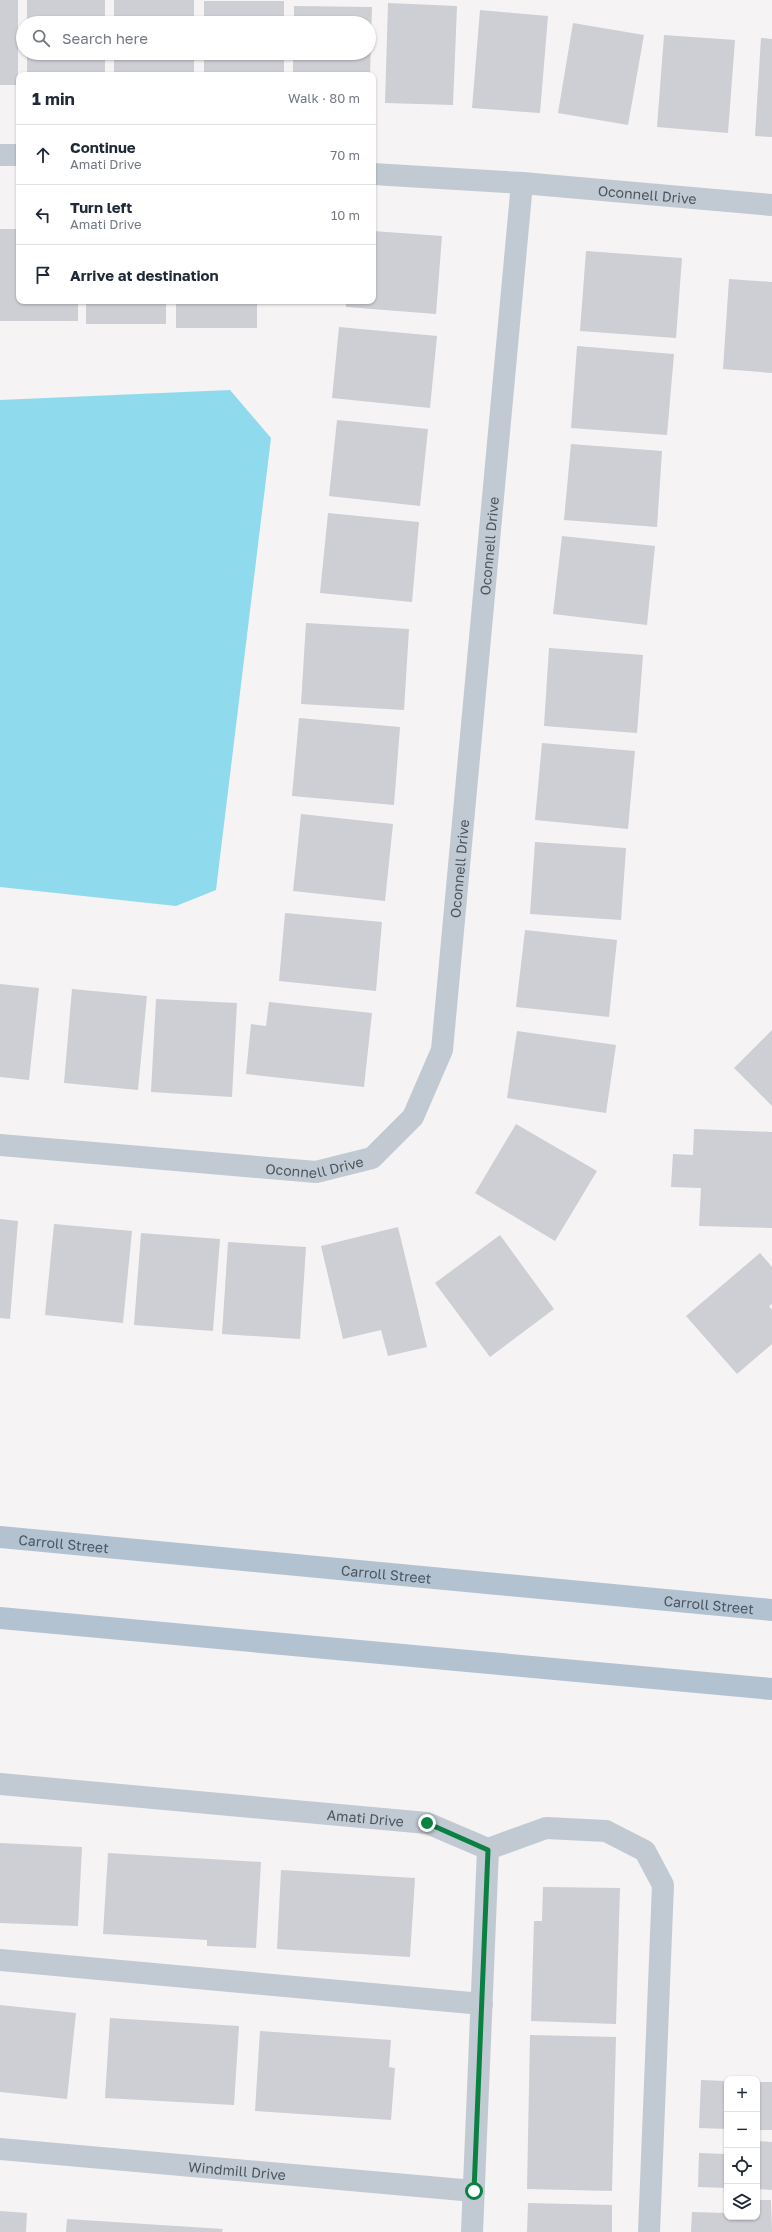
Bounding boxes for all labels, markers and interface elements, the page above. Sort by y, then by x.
search box [16,16,376,60]
icon: search [30,27,52,49]
text: Search here [62,29,148,47]
text: 1 min [32,88,75,109]
text: Walk · 80 m [288,90,360,106]
text: Continue [70,138,136,156]
icon: ahead [32,144,54,166]
text: 70 m [330,147,360,163]
text: Amati Drive [70,156,142,172]
street label: Oconnell Drive [597,181,697,207]
text: Turn left [70,198,132,216]
icon: left [32,204,54,226]
text: 10 m [331,207,360,223]
text: Amati Drive [70,216,142,232]
icon: arrive [32,264,54,286]
text: Arrive at destination [70,266,219,284]
street label: Oconnell Drive [475,496,502,596]
street label: Oconnell Drive [446,819,472,919]
street label: Oconnell Drive [265,1152,365,1181]
street label: Carroll Street [18,1530,110,1556]
street label: Carroll Street [340,1561,432,1586]
street label: Carroll Street [663,1591,755,1617]
street label: Amati Drive [326,1805,405,1829]
route end [418,1814,436,1832]
map controls [724,2076,760,2220]
button: + [724,2076,760,2112]
button: − [724,2112,760,2148]
button: locate [724,2148,760,2184]
street label: Windmill Drive [188,2157,287,2183]
route start [465,2182,483,2200]
button: layers [724,2184,760,2220]

